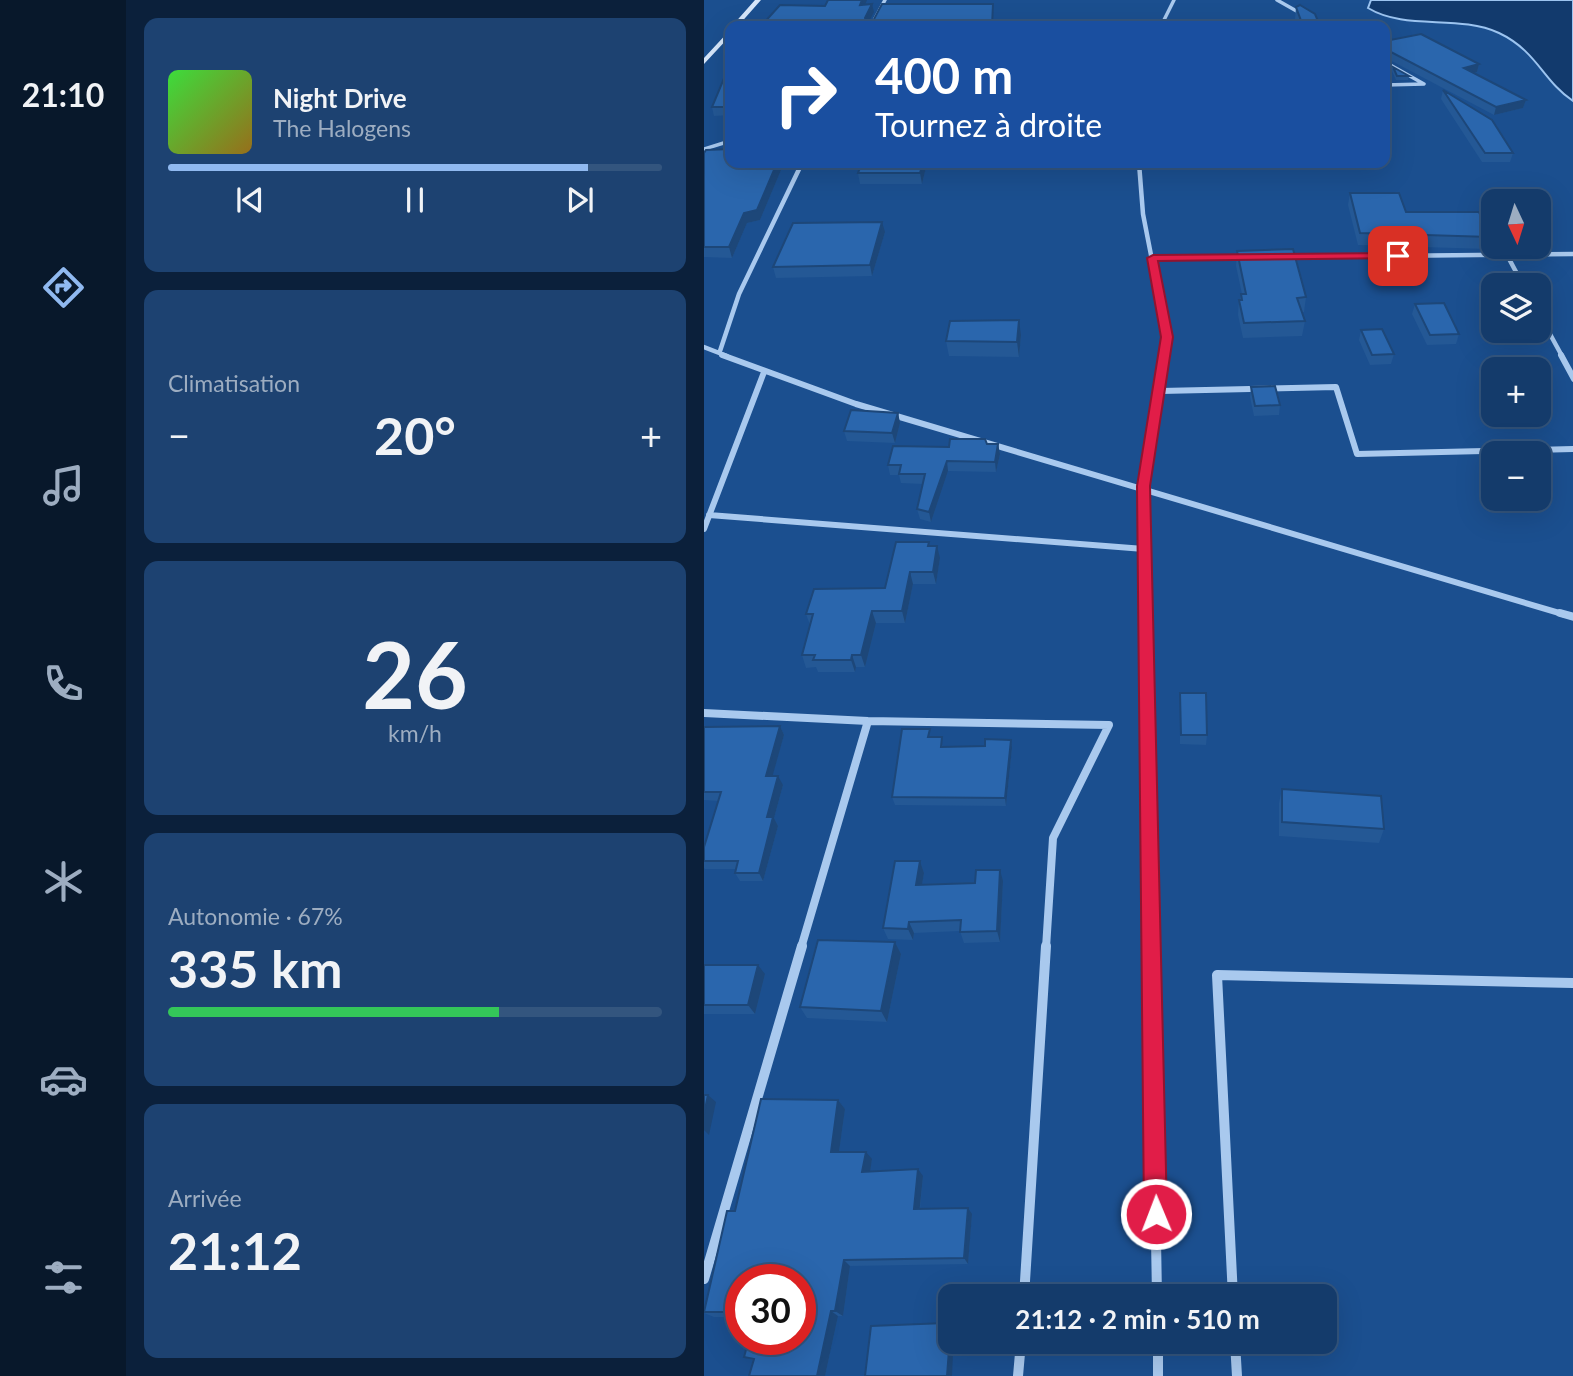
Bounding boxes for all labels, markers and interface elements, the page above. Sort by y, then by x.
text: 400 m [875,46,1013,104]
icon: right [760,49,851,140]
text: 21:10 [22,75,104,114]
text: Night Drive [273,82,407,114]
text: Tournez à droite [875,105,1102,144]
text: The Halogens [273,114,411,142]
icon: previous [231,181,269,219]
icon: pause [396,181,434,219]
icon: next [561,181,599,219]
north arrow [1481,189,1551,259]
map controls [1481,189,1551,511]
pin [1368,226,1428,286]
icon: arrive [1379,237,1417,275]
icon: directions [39,263,88,312]
button: layers [1481,273,1551,343]
button: + [1481,357,1551,427]
text: Climatisation [168,369,300,397]
text: 20° [374,404,456,466]
text: − [168,412,190,458]
text: + [640,412,662,458]
button: − [1481,441,1551,511]
icon: music [39,461,88,510]
text: 26 [362,619,468,728]
icon: phone [39,659,88,708]
text: km/h [388,719,442,747]
icon: climate [39,857,88,906]
text: Autonomie · 67% [168,902,343,930]
text: 335 km [168,937,342,999]
icon: car [39,1055,88,1104]
position arrow [1119,1177,1193,1251]
text: Arrivée [168,1184,242,1212]
text: 21:12 [168,1219,302,1281]
icon: filters [39,1253,88,1302]
speed limit sign: 30 [725,1264,816,1355]
text: 21:12 · 2 min · 510 m [1015,1303,1260,1335]

